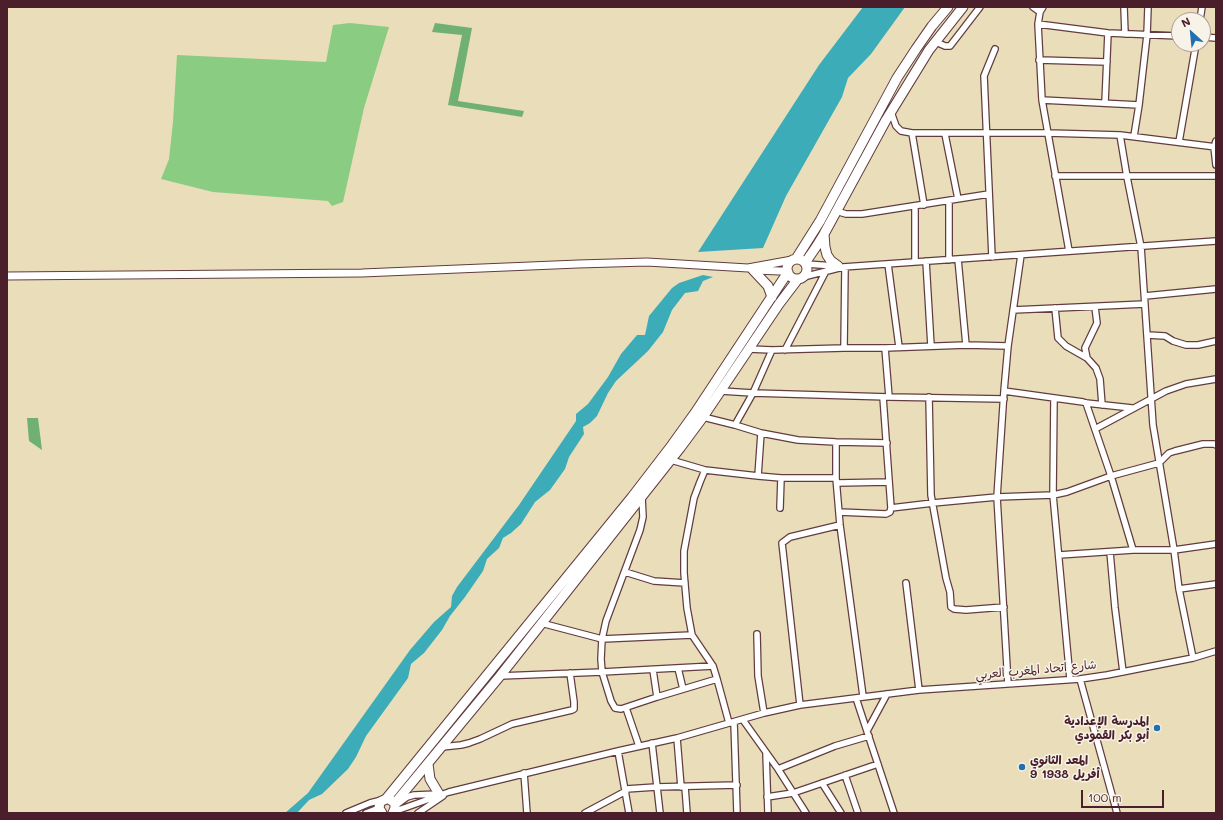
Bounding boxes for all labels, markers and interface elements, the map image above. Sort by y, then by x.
north arrow [1171,12,1211,52]
text: N [1179,13,1193,30]
street label: شارع اتحاد المغرب العربي [975,658,1097,682]
place label: المدرسة الإعدادية أبو بكر القمودي [1064,714,1149,742]
marker: المدرسة الإعدادية أبو بكر القمودي [1152,723,1162,733]
place label: المعد الثانوي 9 أفريل 1938 [1030,753,1100,781]
marker: المعد الثانوي 9 أفريل 1938 [1017,762,1027,772]
scale bar [1083,782,1166,808]
text: 100 m [1088,789,1122,805]

